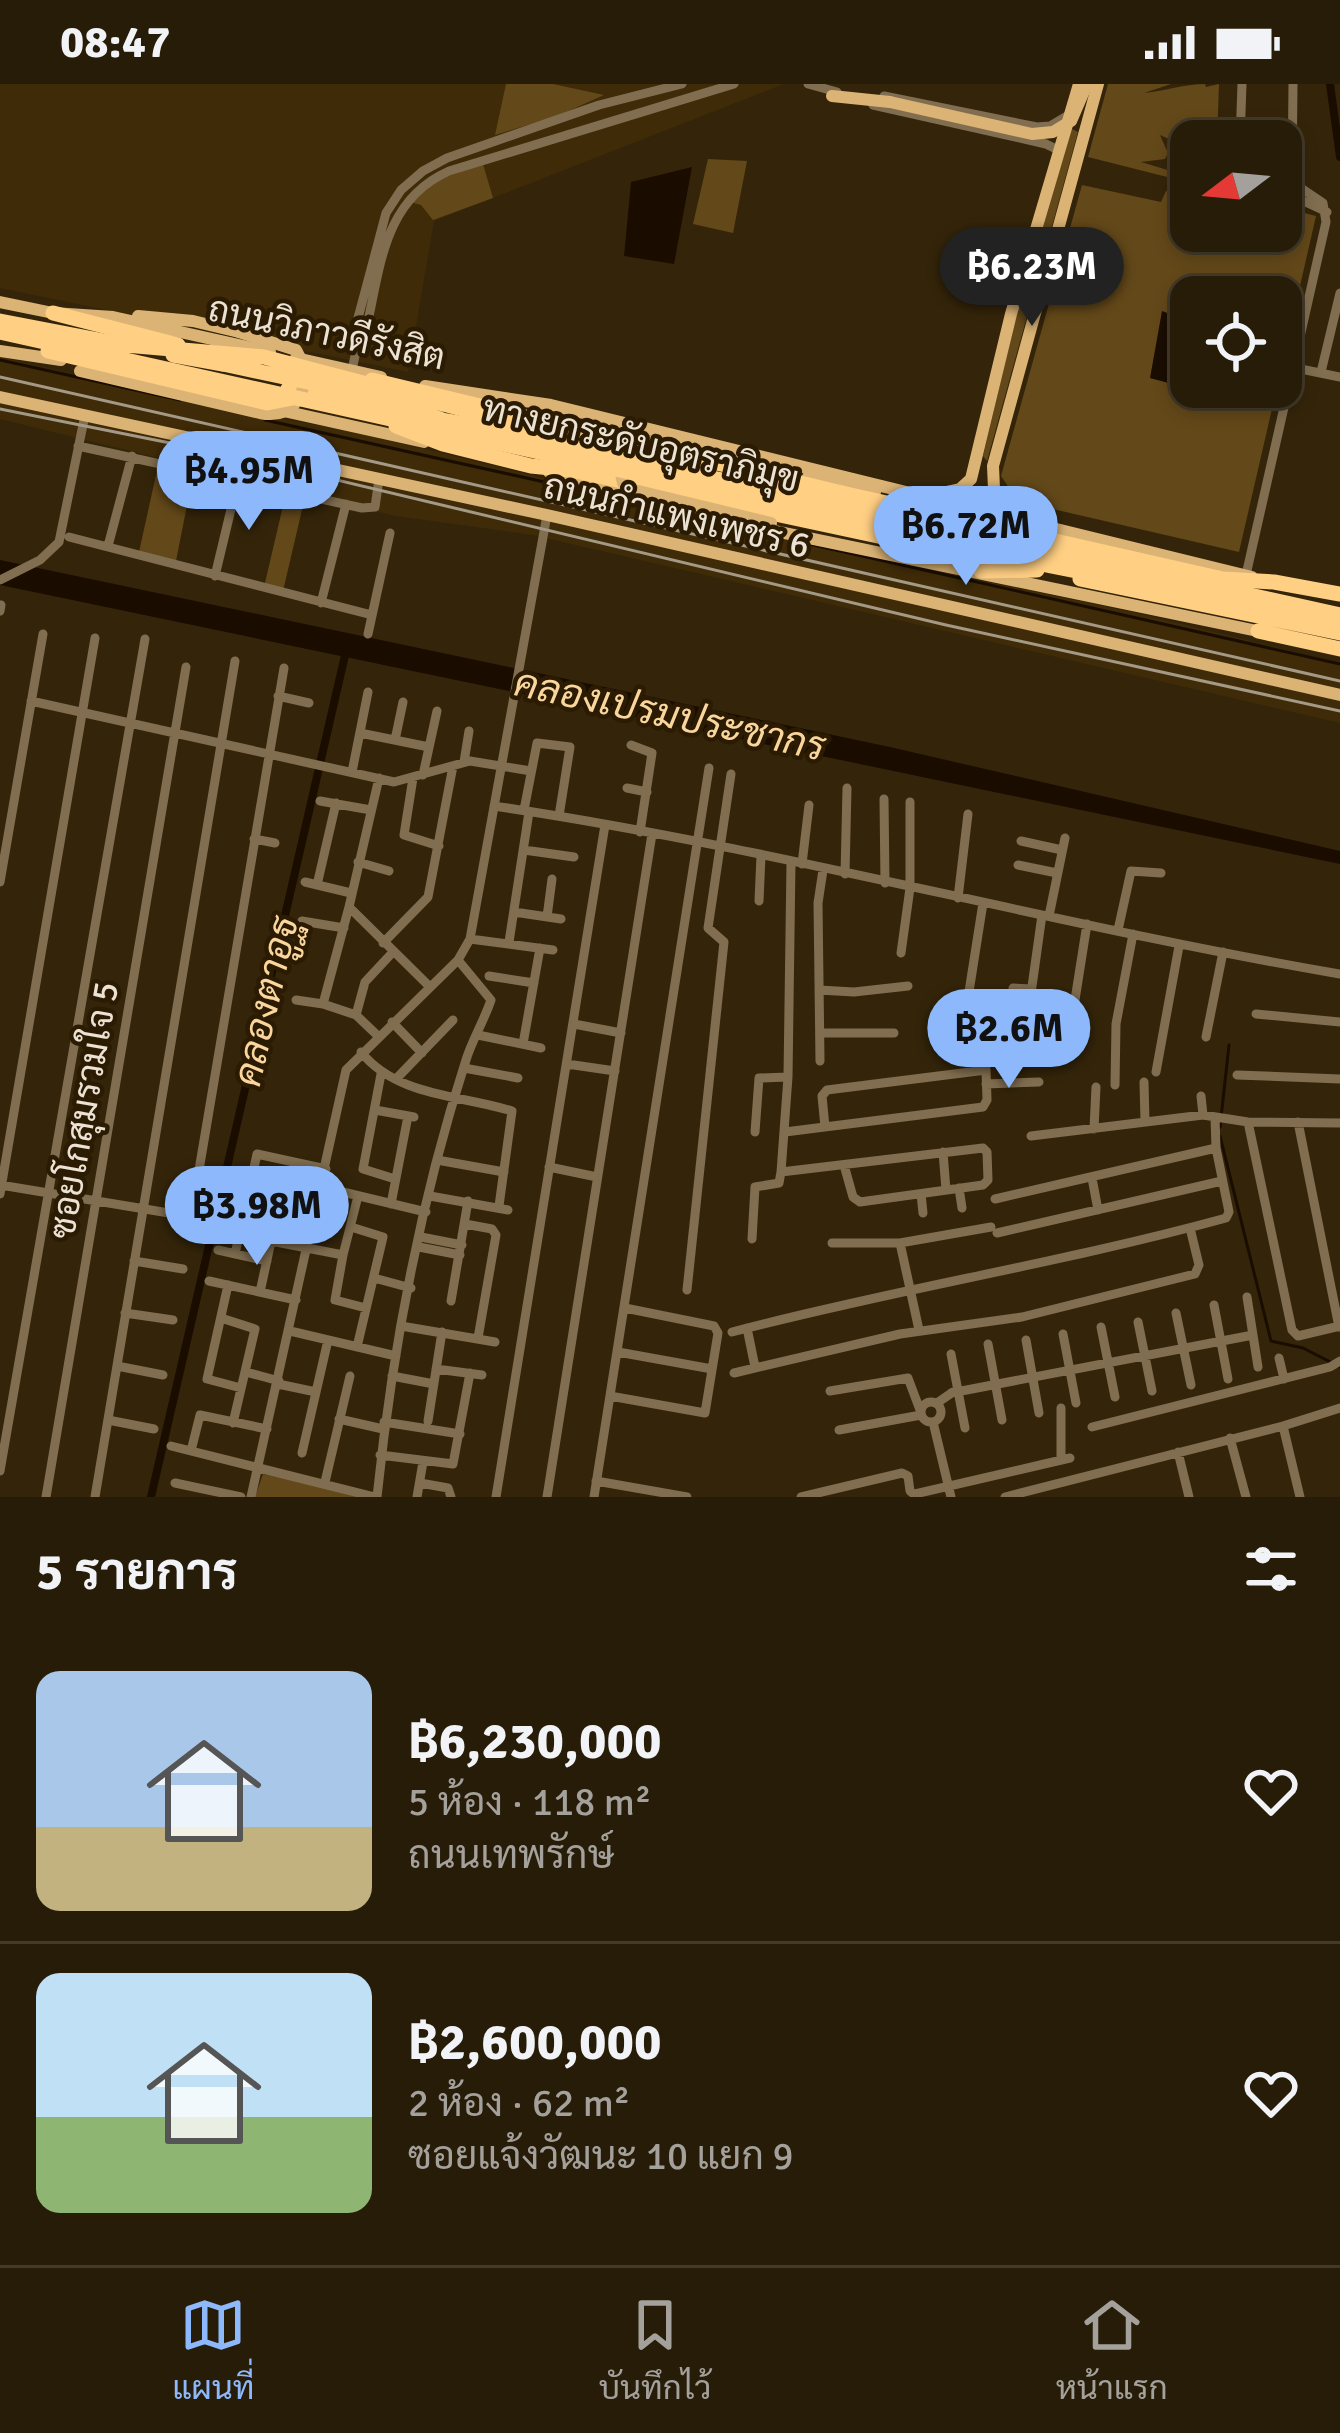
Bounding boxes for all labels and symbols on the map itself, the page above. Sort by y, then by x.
north arrow [1170,120,1302,252]
pin: ฿6.23M [934,227,1130,329]
street label: ถนนวิภาวดีรังสิต [204,285,449,381]
street label: ทางยกระดับอุตราภิมุข [478,386,803,504]
pin: ฿4.95M [151,431,347,533]
street label: ถนนกำแพงเพชร 6 [539,464,814,569]
pin: ฿6.72M [868,486,1064,588]
water label: คลองเปรมประชากร [510,659,831,772]
water label: คลองตาอูฐ [223,910,311,1091]
street label: ซอยโกสุมรวมใจ 5 [39,978,130,1242]
pin: ฿2.6M [925,989,1093,1091]
pin: ฿3.98M [159,1166,355,1268]

